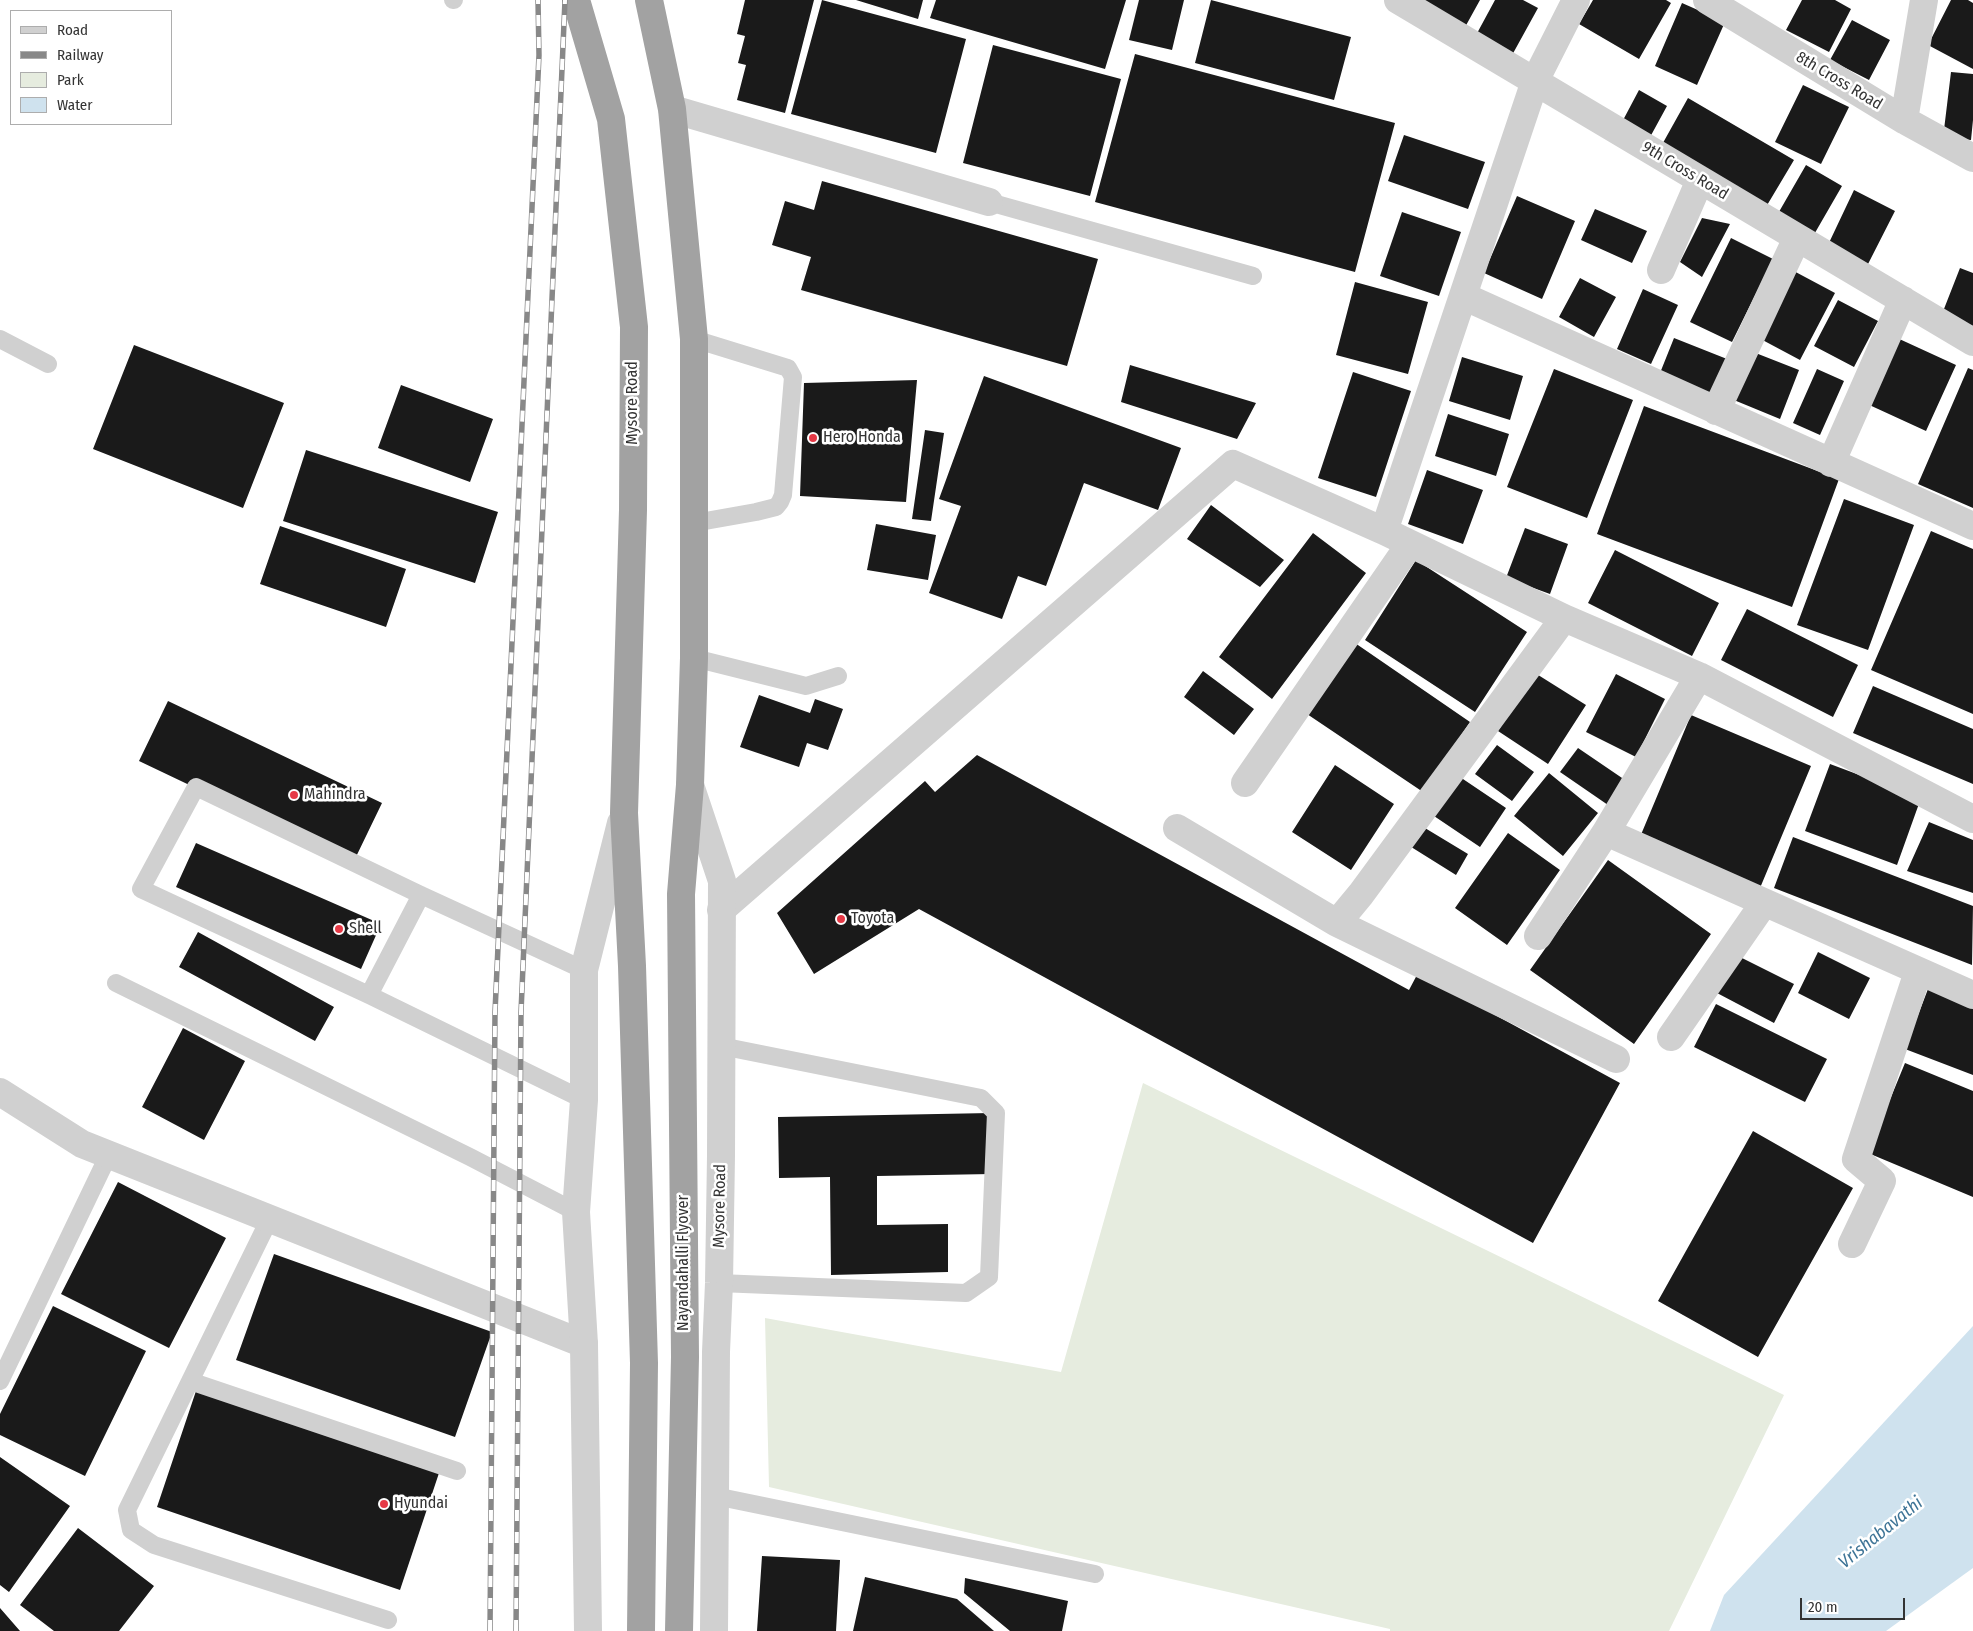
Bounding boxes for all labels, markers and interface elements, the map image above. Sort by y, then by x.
legend [10,10,172,125]
text: Road [57,21,88,39]
text: Railway [57,46,104,64]
street label: 8th Cross Road [1792,48,1886,114]
text: Park [57,71,84,89]
text: Water [57,96,92,114]
street label: 9th Cross Road [1638,138,1732,204]
street label: Mysore Road [623,361,643,445]
place label: Hero Honda [823,428,901,448]
marker: Hero Honda [807,432,819,444]
place label: Mahindra [304,785,366,805]
marker: Mahindra [288,789,300,801]
place label: Toyota [851,909,894,929]
marker: Toyota [835,913,847,925]
place label: Shell [349,919,382,939]
marker: Shell [333,923,345,935]
street label: Mysore Road [710,1164,730,1248]
street label: Nayandahalli Flyover [674,1195,694,1331]
water label: Vrishabavathi [1835,1493,1927,1573]
place label: Hyundai [394,1494,448,1514]
marker: Hyundai [378,1498,390,1510]
scale bar [1803,1588,1908,1620]
text: 20 m [1808,1598,1838,1616]

